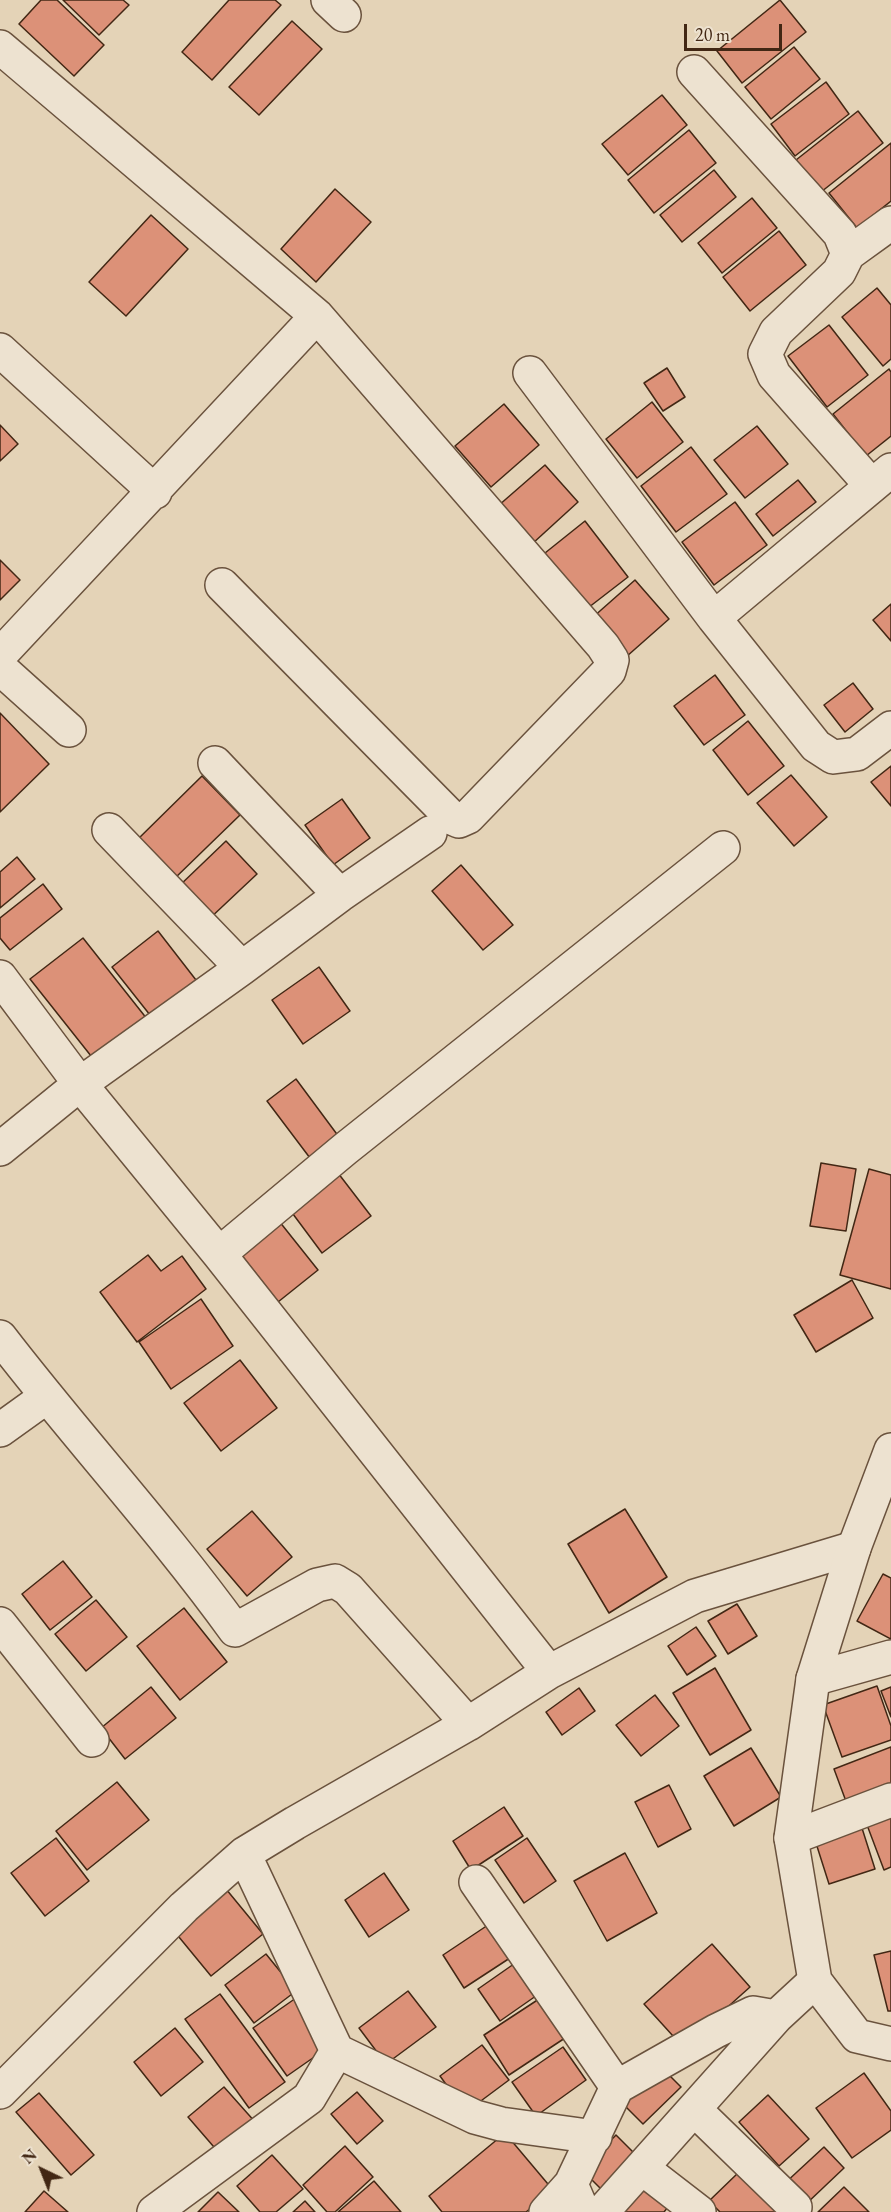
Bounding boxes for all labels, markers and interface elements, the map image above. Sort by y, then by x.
scale bar [687,12,784,50]
text: 20 m [695,23,730,46]
north arrow [12,2140,72,2200]
text: N [17,2144,41,2169]

